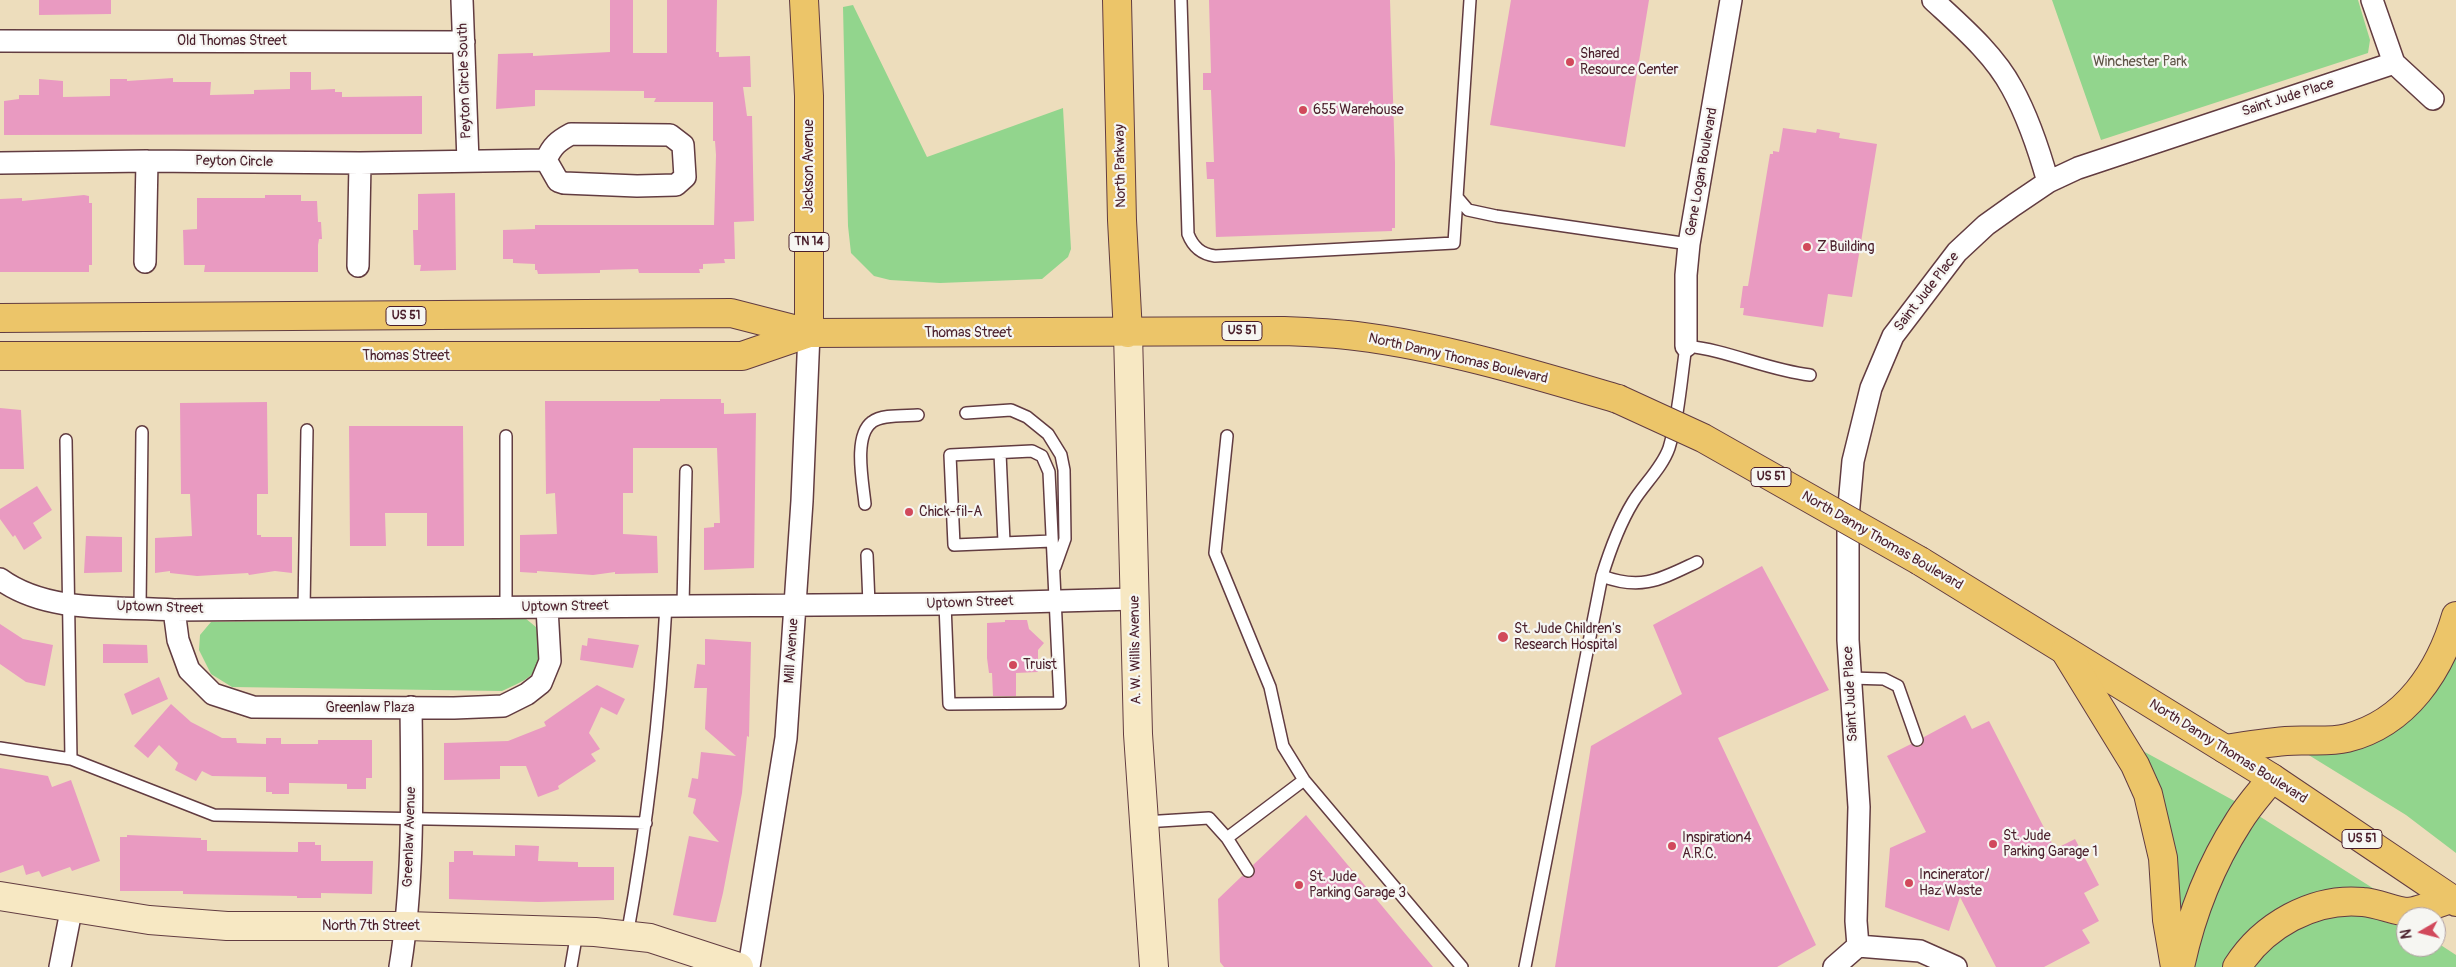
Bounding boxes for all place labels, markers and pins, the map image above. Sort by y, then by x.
place label: Shared Resource Center [1580,46,1678,78]
marker: Shared Resource Center [1564,56,1576,68]
place label: 655 Warehouse [1313,102,1404,118]
marker: 655 Warehouse [1297,104,1309,116]
place label: Z Building [1817,239,1875,255]
marker: Z Building [1801,241,1813,253]
place label: Chick-fil-A [919,504,982,520]
marker: Chick-fil-A [903,506,915,518]
place label: St. Jude Children's Research Hospital [1514,621,1621,654]
marker: St. Jude Children's Research Hospital [1496,630,1510,644]
place label: Truist [1023,657,1057,673]
marker: Truist [1007,659,1019,671]
place label: St. Jude Parking Garage 1 [2003,828,2098,860]
place label: Inspiration4 A.R.C. [1682,830,1752,862]
marker: St. Jude Parking Garage 1 [1987,838,1999,850]
marker: Inspiration4 A.R.C. [1666,840,1678,852]
place label: Incinerator/ Haz Waste [1919,867,1989,900]
place label: St. Jude Parking Garage 3 [1309,869,1406,902]
marker: Incinerator/ Haz Waste [1903,877,1915,889]
marker: St. Jude Parking Garage 3 [1293,879,1305,891]

